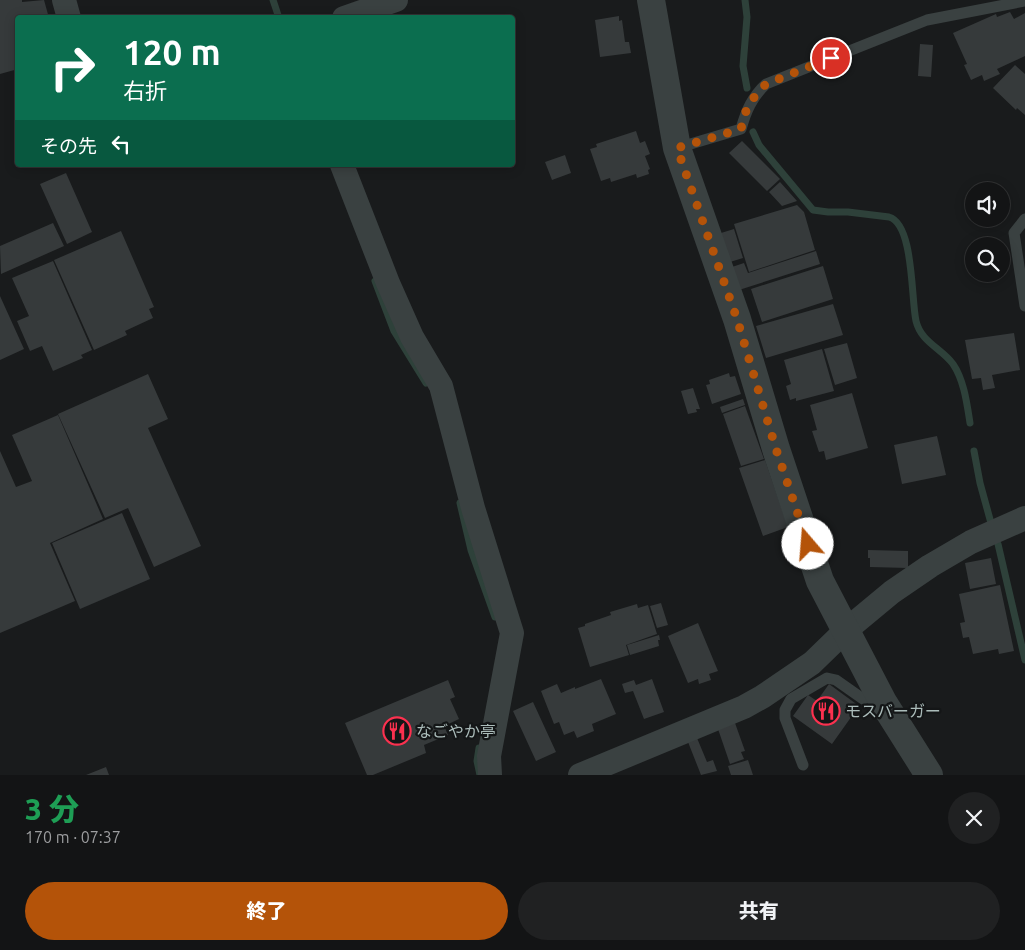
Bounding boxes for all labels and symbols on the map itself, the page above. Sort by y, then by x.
pin [810,37,852,79]
position arrow [781,517,833,569]
restaurant icon: モスバーガー [811,696,841,726]
place label: モスバーガー [845,702,941,720]
restaurant icon: なごやか亭 [382,716,412,746]
place label: なごやか亭 [416,722,496,740]

